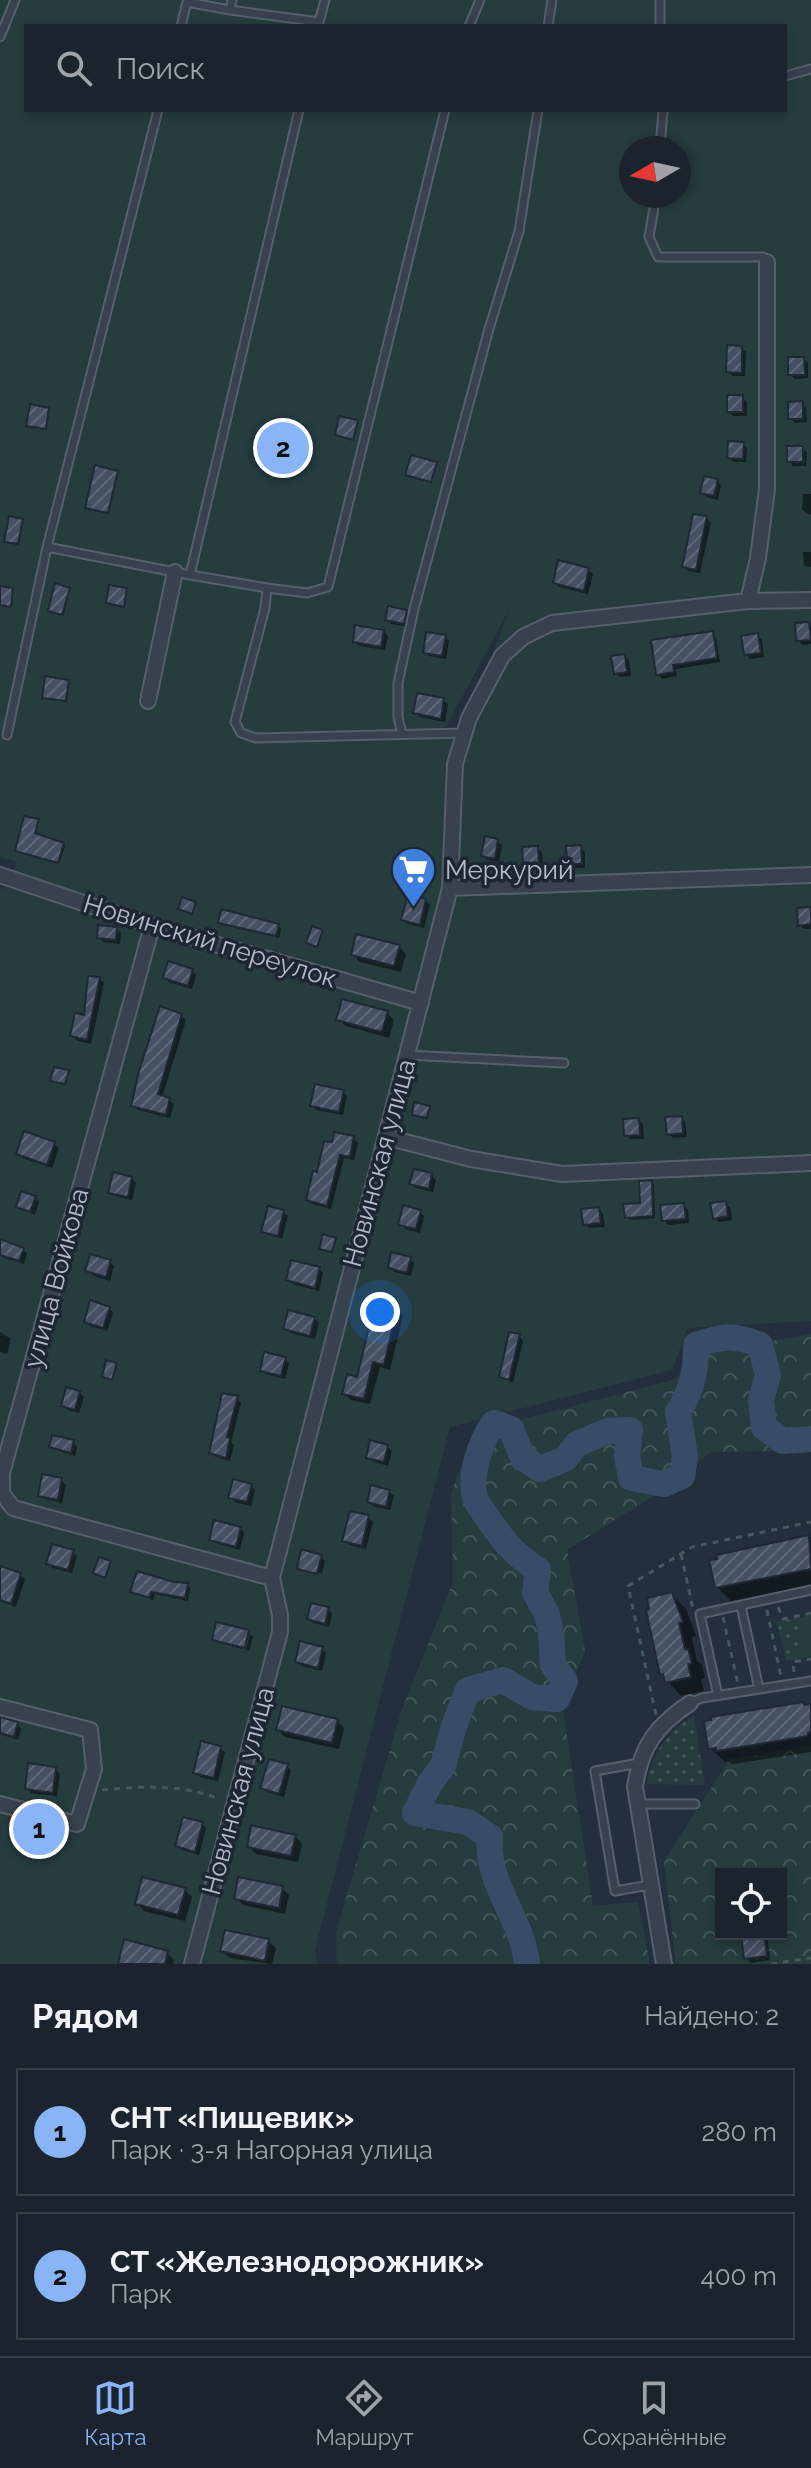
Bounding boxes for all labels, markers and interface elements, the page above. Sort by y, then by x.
search box [24,24,787,112]
icon: search [52,46,96,90]
text: Поиск [116,51,205,86]
north arrow [619,136,691,208]
pin: 2 [257,418,309,478]
supermarket icon: Меркурий [390,846,438,909]
place label: Меркурий [445,855,573,885]
street label: Новинский переулок [80,888,340,994]
street label: Новинская улица [337,1056,421,1270]
street label: улица Войкова [18,1185,94,1371]
your location [360,1292,400,1332]
street label: Новинская улица [196,1684,280,1898]
pin: 1 [13,1799,65,1859]
map controls [715,1868,787,1940]
button: locate [715,1868,787,1940]
text: Рядом [32,1996,139,2036]
text: Найдено: 2 [644,2001,779,2031]
text: СНТ «Пищевик» [110,2100,354,2135]
text: 1 [54,2117,66,2147]
text: 280 m [702,2117,777,2147]
text: Парк · 3-я Нагорная улица [110,2135,433,2165]
text: СТ «Железнодорожник» [110,2244,484,2279]
text: 2 [53,2261,67,2291]
text: 400 m [700,2261,777,2291]
text: Парк [110,2279,172,2309]
tab: Карта [85,2376,146,2450]
tab: Маршрут [315,2376,413,2450]
tab: Сохранённые [582,2376,726,2450]

